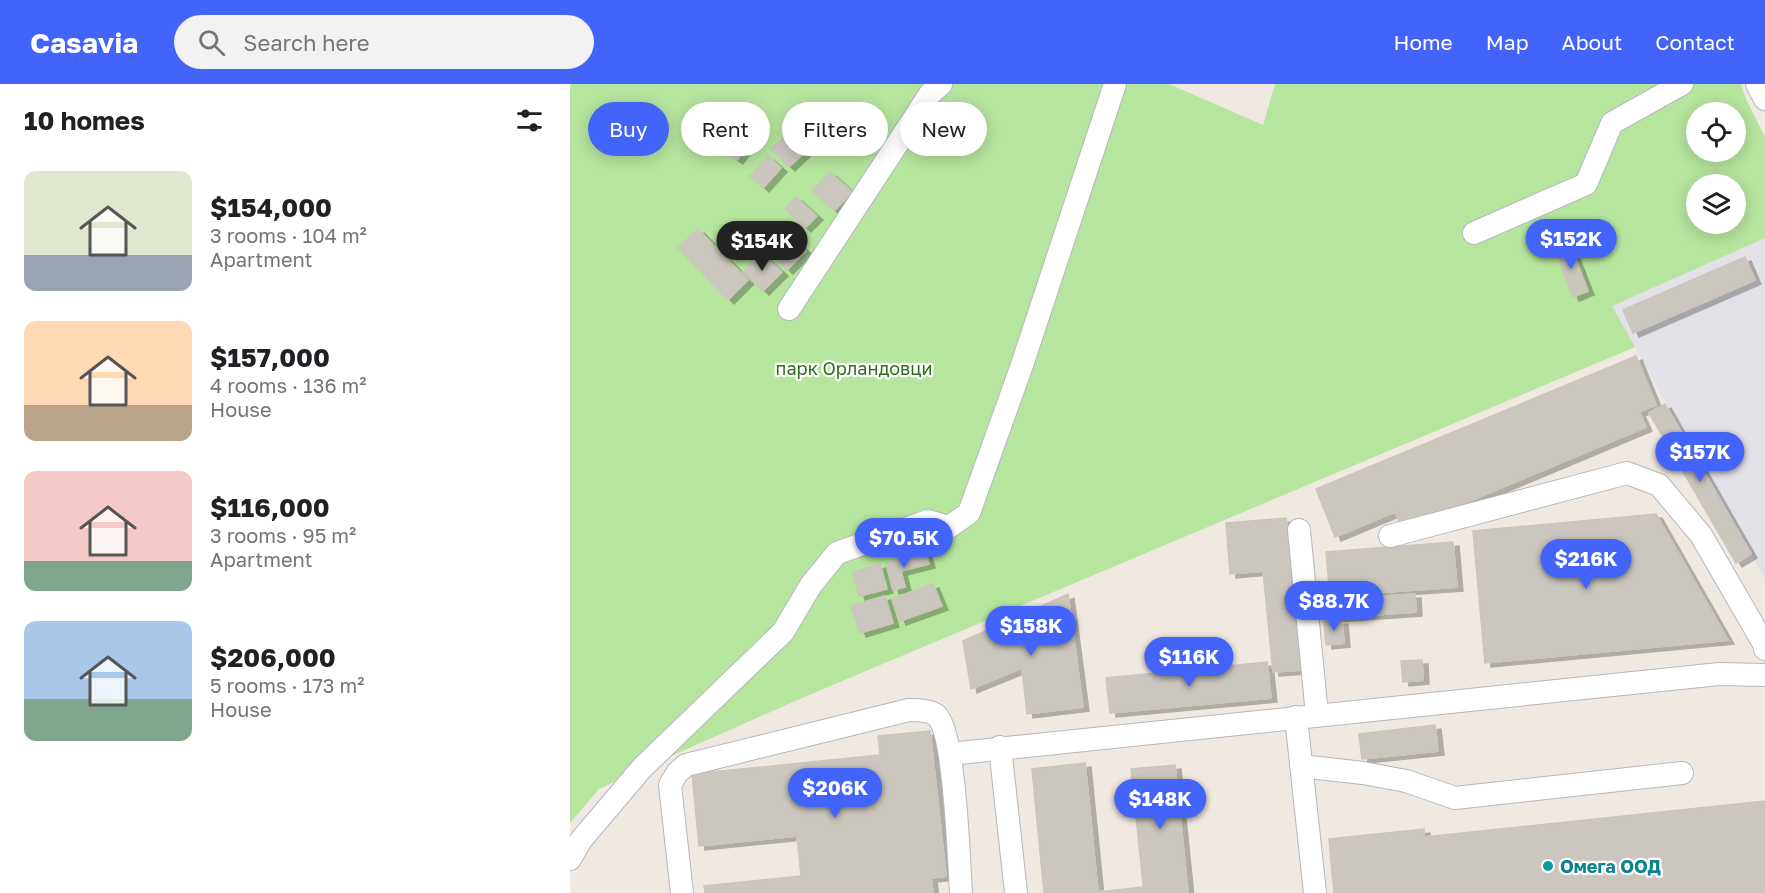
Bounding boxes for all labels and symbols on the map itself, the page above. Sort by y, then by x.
pin: $152K [1529,219,1613,270]
pin: $154K [720,221,804,272]
park label: парк Орландовци [776,357,932,379]
pin: $157K [1658,432,1742,483]
pin: $70.5K [855,518,953,569]
pin: $216K [1544,539,1628,590]
pin: $88.7K [1285,581,1383,632]
pin: $158K [989,606,1073,657]
pin: $116K [1147,637,1231,688]
pin: $206K [793,768,877,819]
pin: $148K [1118,779,1202,830]
place label: Омега ООД [1560,855,1661,877]
marker: Омега ООД [1541,859,1555,873]

